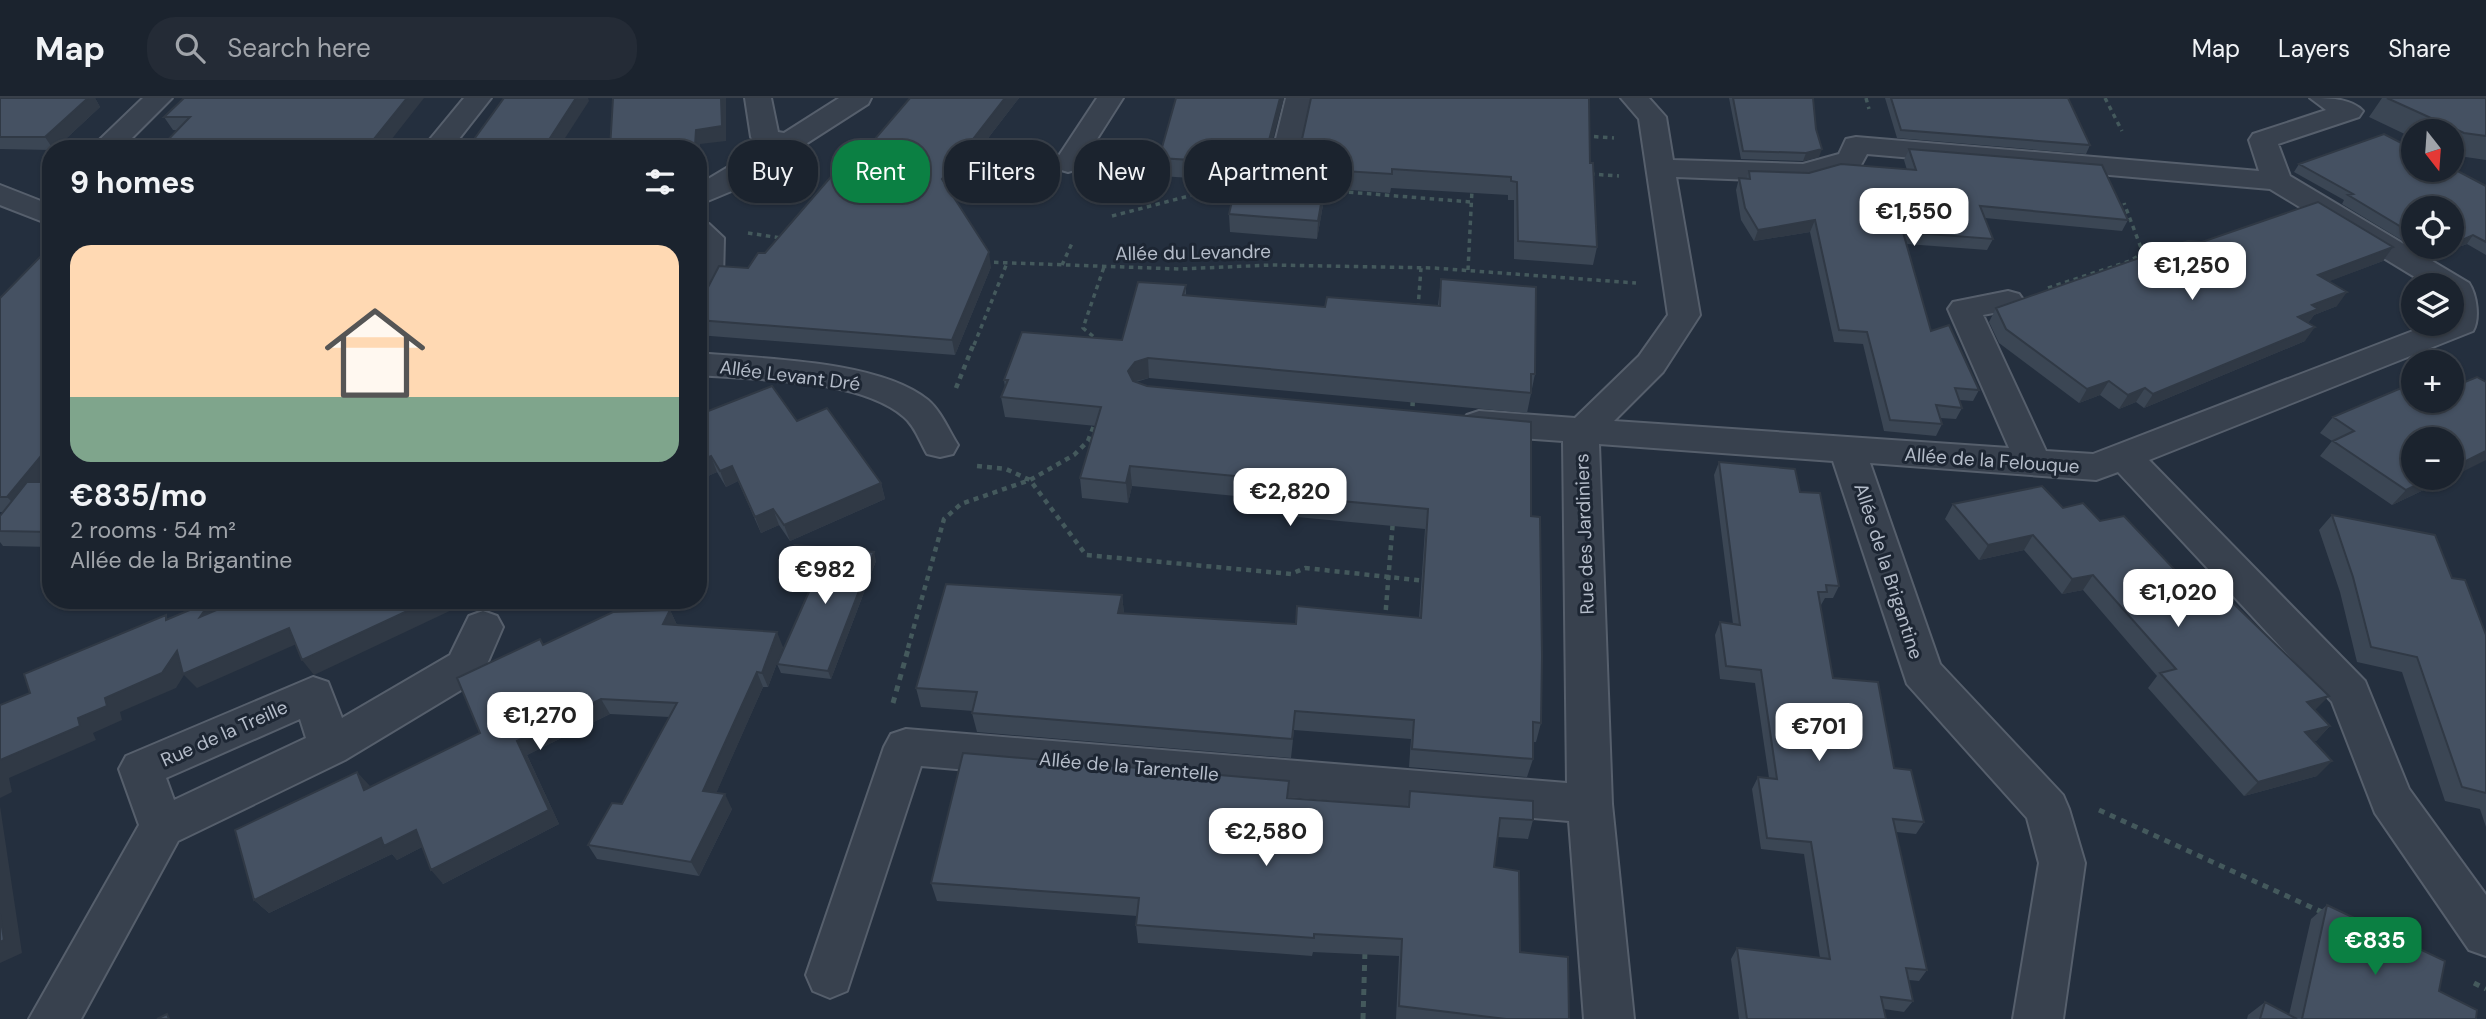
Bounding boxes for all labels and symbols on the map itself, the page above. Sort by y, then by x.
north arrow [2401,119,2464,182]
pin: €1,550 [1857,188,1971,248]
street label: Allée du Levandre [1115,239,1271,266]
pin: €1,250 [2135,242,2249,302]
street label: Allée Levant Dré [718,354,862,397]
street label: Allée de la Felouque [1903,442,2080,479]
street label: Rue des Jardiniers [1569,453,1600,615]
pin: €2,820 [1233,468,1347,528]
street label: Allée de la Brigantine [1848,480,1929,662]
pin: €982 [784,546,866,606]
pin: €1,020 [2121,570,2235,629]
pin: €1,270 [483,692,597,752]
street label: Rue de la Treille [157,694,292,773]
pin: €701 [1778,704,1860,763]
street label: Allée de la Tarentelle [1038,746,1220,787]
pin: €2,580 [1209,808,1323,868]
pin: €835 [2334,918,2416,977]

